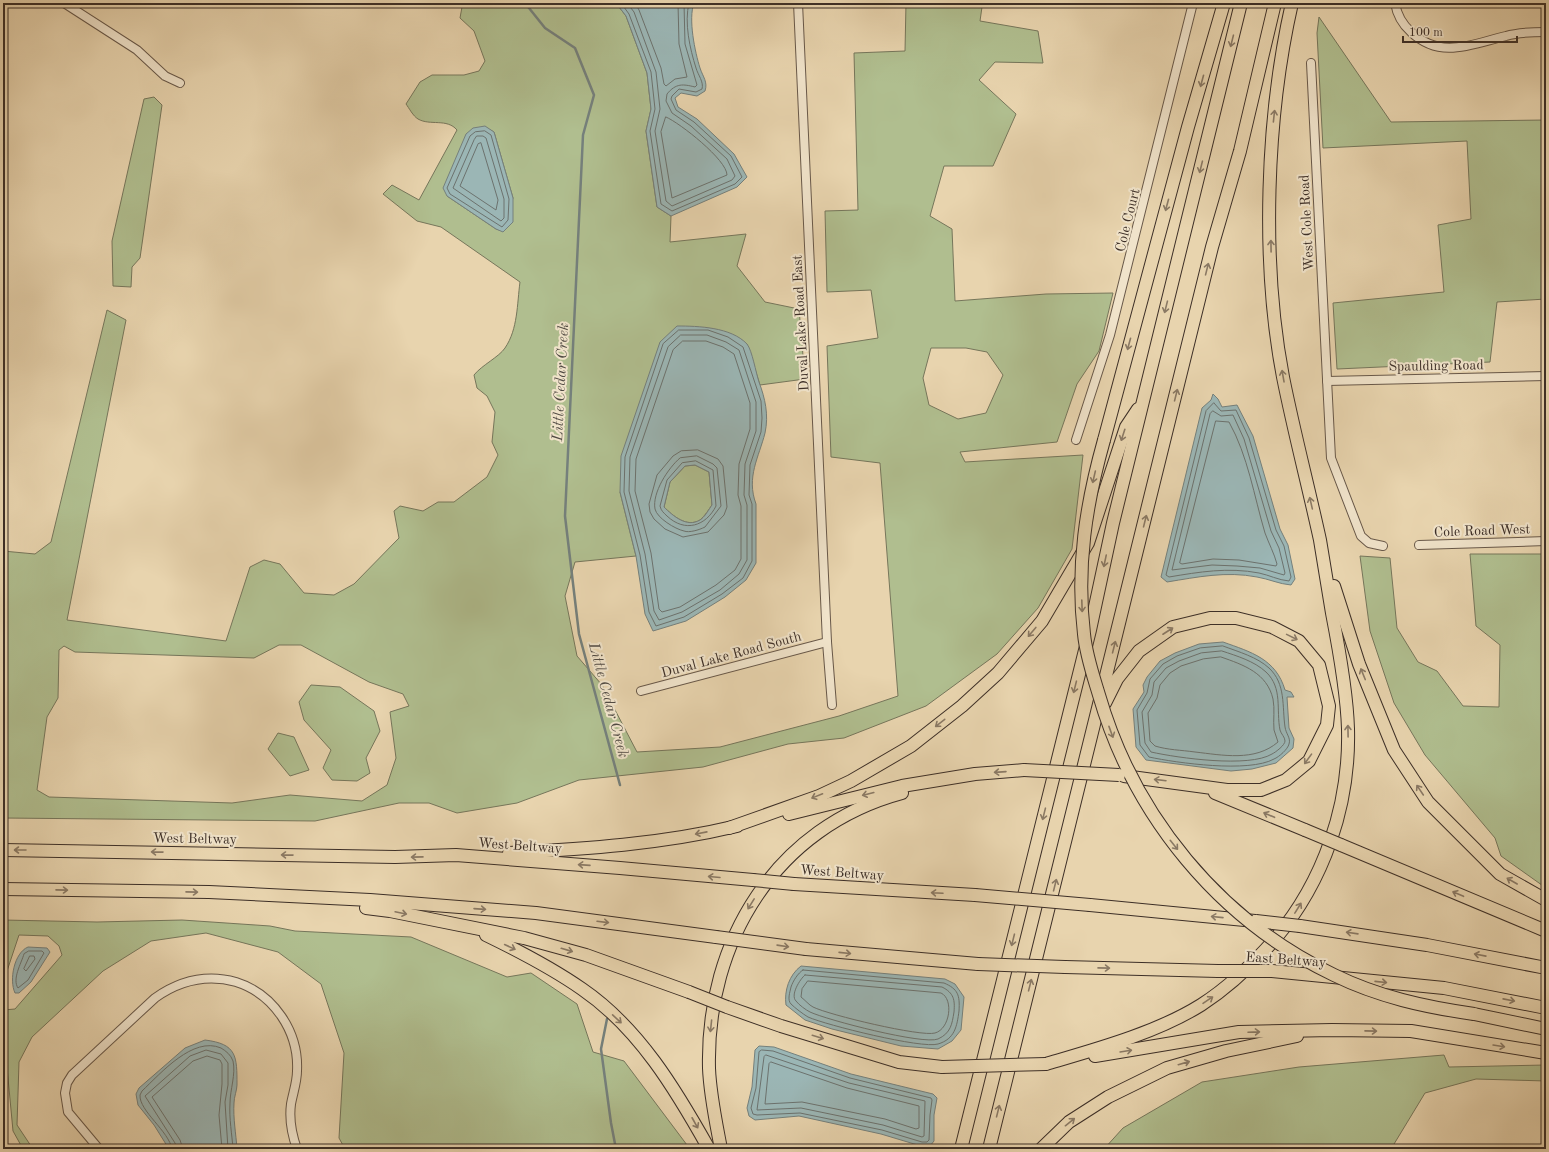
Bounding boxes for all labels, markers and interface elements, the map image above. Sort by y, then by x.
scale bar [1403,18,1517,44]
text: 100 m [1409,27,1443,39]
one-way arrow [1227,34,1235,47]
one-way arrow [1198,74,1205,87]
one-way arrow [1271,110,1278,123]
one-way arrow [1196,160,1204,173]
street label: West Cole Road [1297,174,1317,272]
street label: Cole Court [1113,187,1143,253]
one-way arrow [1163,198,1170,211]
one-way arrow [1267,240,1275,253]
street label: Duval Lake Road East [790,254,812,392]
one-way arrow [1203,262,1211,275]
one-way arrow [1162,300,1169,313]
water label: Little Cedar Creek [551,323,572,443]
one-way arrow [1125,337,1133,350]
street label: Spaulding Road [1388,358,1484,374]
one-way arrow [1279,369,1287,382]
one-way arrow [1172,389,1180,402]
one-way arrow [1119,428,1126,441]
one-way arrow [1089,470,1097,483]
one-way arrow [1307,496,1315,509]
one-way arrow [1141,515,1149,528]
street label: Cole Road West [1434,522,1531,540]
one-way arrow [1100,554,1108,567]
one-way arrow [1078,599,1085,612]
one-way arrow [1028,627,1037,638]
one-way arrow [1162,627,1173,635]
street label: Duval Lake Road South [660,629,803,680]
one-way arrow [1286,634,1298,641]
water label: Little Cedar Creek [585,640,630,760]
one-way arrow [1110,641,1118,654]
one-way arrow [1358,669,1366,681]
one-way arrow [1071,681,1079,694]
one-way arrow [934,719,945,727]
one-way arrow [1344,725,1352,738]
one-way arrow [1107,726,1115,738]
one-way arrow [1304,753,1313,764]
one-way arrow [994,769,1007,776]
one-way arrow [1154,777,1167,784]
one-way arrow [1416,785,1424,796]
one-way arrow [862,791,875,798]
one-way arrow [811,793,823,801]
one-way arrow [1040,807,1047,820]
one-way arrow [1264,811,1276,818]
one-way arrow [695,830,708,838]
street label: West Beltway [153,831,238,847]
street label: West Beltway [477,836,563,856]
one-way arrow [1169,840,1178,851]
one-way arrow [14,846,27,854]
one-way arrow [151,849,164,856]
one-way arrow [281,851,294,859]
one-way arrow [411,853,424,860]
one-way arrow [578,861,591,868]
street label: West Beltway [799,863,885,883]
one-way arrow [708,873,721,880]
one-way arrow [1506,876,1518,884]
one-way arrow [1051,879,1059,892]
one-way arrow [55,886,68,894]
one-way arrow [185,888,198,896]
one-way arrow [931,890,944,897]
one-way arrow [1453,890,1465,898]
one-way arrow [747,899,756,910]
one-way arrow [1294,903,1302,914]
one-way arrow [473,906,486,913]
one-way arrow [394,910,407,918]
one-way arrow [1211,914,1224,921]
one-way arrow [596,918,609,926]
one-way arrow [1346,929,1359,937]
one-way arrow [1008,933,1016,946]
one-way arrow [776,942,789,950]
one-way arrow [503,944,515,951]
one-way arrow [560,947,573,954]
one-way arrow [838,949,851,957]
street label: East Beltway [1245,950,1327,970]
one-way arrow [1474,951,1487,959]
one-way arrow [1097,964,1110,972]
one-way arrow [1374,978,1387,985]
one-way arrow [1026,979,1034,992]
one-way arrow [1202,996,1213,1004]
one-way arrow [1503,997,1516,1005]
one-way arrow [612,1014,622,1024]
one-way arrow [707,1020,715,1033]
one-way arrow [1364,1027,1377,1034]
one-way arrow [1247,1028,1260,1036]
one-way arrow [812,1034,825,1041]
one-way arrow [1492,1042,1505,1050]
one-way arrow [1119,1047,1132,1055]
one-way arrow [1178,1059,1191,1066]
one-way arrow [995,1105,1003,1118]
one-way arrow [691,1116,699,1128]
one-way arrow [1064,1118,1075,1127]

